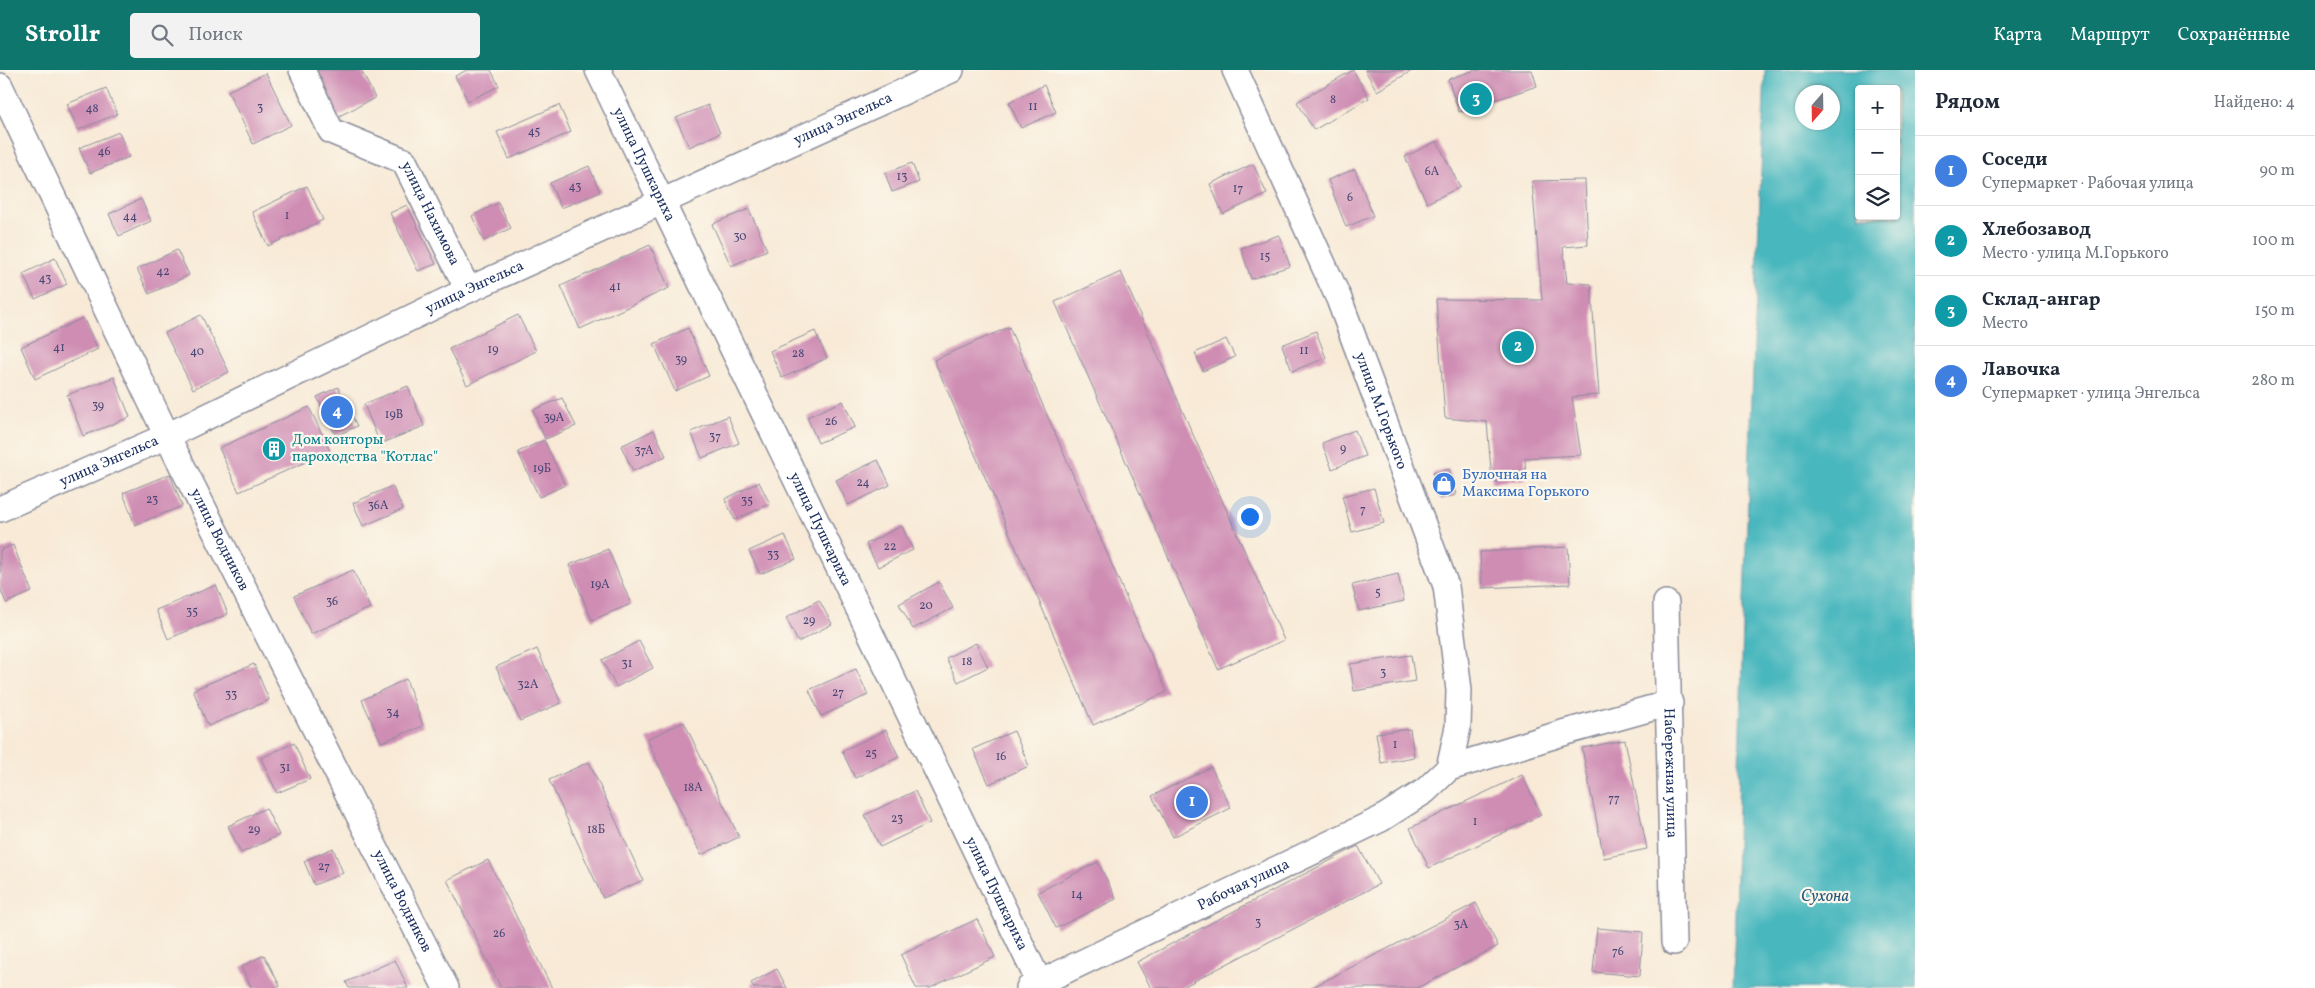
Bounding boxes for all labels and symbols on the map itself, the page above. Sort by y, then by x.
pin: 3 [1460,80,1492,118]
north arrow [1795,85,1840,130]
street label: улица Энгельса [790,88,896,151]
house number: 8 [1330,92,1336,108]
house number: 11 [1028,99,1038,115]
house number: 3 [257,100,263,116]
house number: 48 [85,101,99,117]
street label: улица Пушкариха [607,104,680,225]
house number: 45 [528,124,541,140]
house number: 46 [97,144,111,160]
street label: улица Нахимова [395,158,465,269]
house number: 6А [1425,164,1440,180]
house number: 13 [897,169,907,185]
house number: 43 [569,179,581,195]
house number: 17 [1233,181,1243,197]
house number: 6 [1347,190,1353,206]
house number: 1 [285,208,289,224]
house number: 44 [123,209,137,225]
house number: 30 [733,229,747,245]
house number: 15 [1260,249,1270,265]
street label: улица Энгельса [422,255,527,320]
house number: 42 [156,264,170,280]
house number: 43 [39,271,51,287]
house number: 41 [609,279,621,295]
pin: 2 [1502,328,1534,366]
house number: 41 [53,340,65,356]
house number: 19 [488,342,498,358]
house number: 11 [1299,343,1309,359]
house number: 40 [190,344,204,360]
house number: 28 [792,346,804,362]
street label: улица М.Горького [1349,349,1412,473]
house number: 39 [675,352,687,368]
pin: 4 [321,393,353,431]
house number: 39 [92,398,104,414]
house number: 19В [385,407,403,423]
house number: 39А [544,410,565,426]
house number: 26 [825,414,837,430]
house number: 37 [709,429,721,445]
street label: улица Энгельса [56,430,162,492]
place label: Дом конторы пароходства "Котлас" [292,430,438,468]
building icon: Дом конторы пароходства "Котлас" [261,436,287,462]
house number: 9 [1340,441,1346,457]
house number: 37А [634,443,654,459]
house number: 19Б [533,461,551,477]
place label: Булочная на Максима Горького [1462,465,1589,503]
street label: улица Пушкариха [784,469,857,590]
shop icon: Булочная на Максима Горького [1431,471,1457,497]
house number: 24 [856,475,870,491]
street label: улица Водников [185,485,254,595]
house number: 23 [146,492,158,508]
house number: 35 [741,493,753,509]
house number: 36А [368,498,389,514]
house number: 7 [1360,502,1366,518]
your location [1237,504,1263,530]
house number: 22 [884,539,896,555]
house number: 33 [767,547,779,563]
house number: 19А [590,577,610,593]
house number: 5 [1375,585,1381,601]
house number: 36 [326,594,338,610]
house number: 20 [919,598,933,614]
house number: 35 [186,604,198,620]
house number: 29 [803,613,815,629]
house number: 18 [962,654,972,670]
house number: 31 [622,656,632,672]
house number: 3 [1380,665,1386,681]
house number: 32А [517,677,539,693]
house number: 27 [832,685,844,701]
house number: 33 [225,687,237,703]
house number: 34 [386,705,400,721]
street label: Набережная улица [1658,708,1682,838]
house number: 1 [1393,737,1397,753]
house number: 25 [865,746,877,762]
house number: 16 [996,749,1006,765]
house number: 31 [280,760,290,776]
house number: 18А [683,780,703,796]
pin: 1 [1176,783,1208,821]
house number: 77 [1608,791,1620,807]
house number: 23 [891,811,903,827]
house number: 1 [1473,814,1477,830]
house number: 29 [248,822,260,838]
house number: 18Б [587,822,605,838]
street label: улица Пушкариха [960,833,1033,954]
street label: улица Водников [367,846,437,956]
street label: Рабочая улица [1194,854,1293,916]
house number: 27 [318,859,330,875]
water label: Сухона [1801,886,1849,908]
house number: 14 [1071,887,1083,903]
house number: 3 [1255,915,1261,931]
house number: 3А [1454,917,1469,933]
house number: 26 [493,926,505,942]
house number: 76 [1612,944,1624,960]

